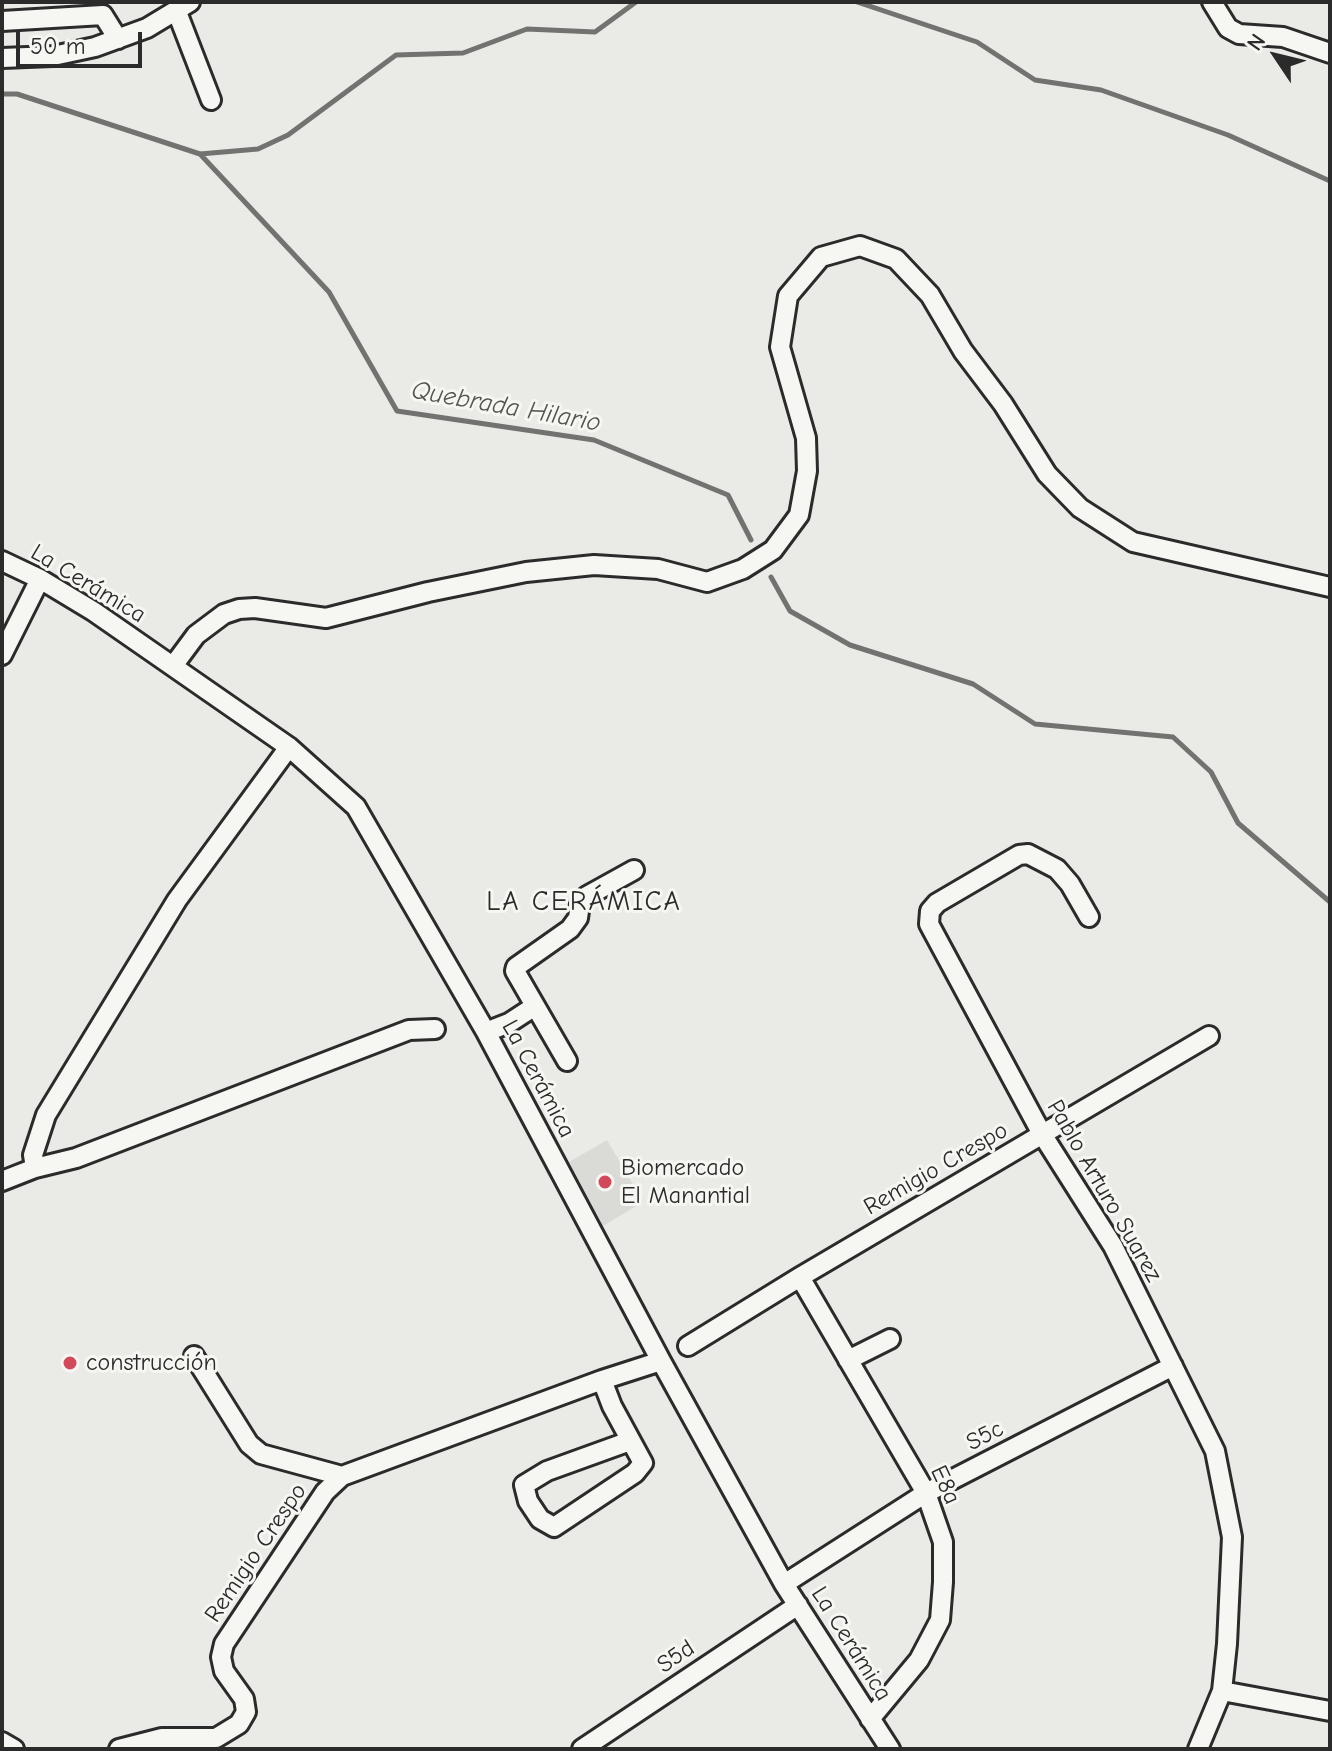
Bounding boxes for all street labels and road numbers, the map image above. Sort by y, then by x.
street label: La Cerámica [25,538,151,630]
street label: La Cerámica [495,1015,581,1143]
street label: Pablo Arturo Suarez [1040,1095,1168,1287]
street label: Remigio Crespo [859,1116,1013,1222]
street label: S5c [962,1415,1008,1457]
street label: E8a [924,1461,966,1509]
street label: Remigio Crespo [199,1478,313,1628]
street label: La Cerámica [805,1582,897,1706]
street label: S5d [652,1634,700,1680]

